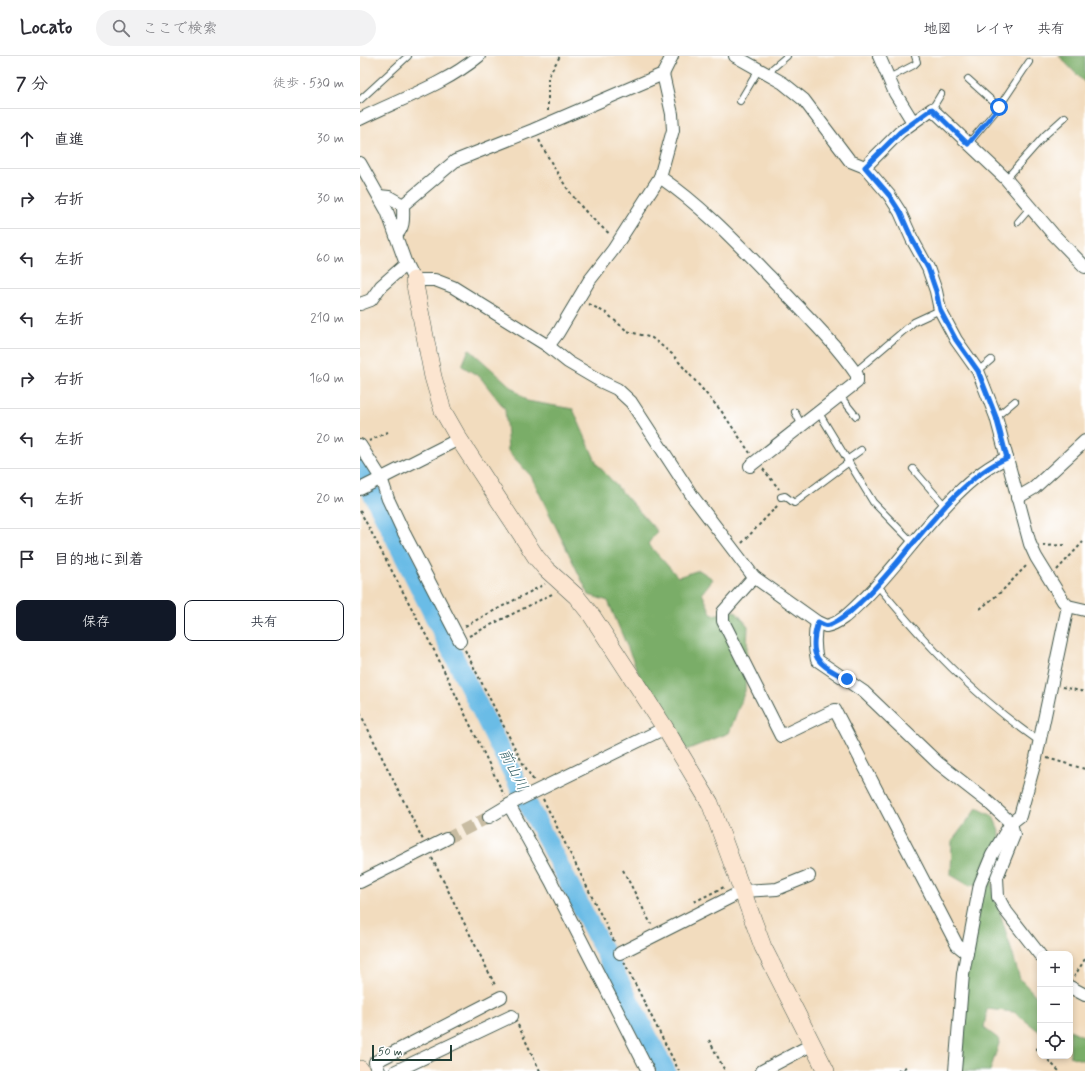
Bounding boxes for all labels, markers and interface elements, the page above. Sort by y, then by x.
search box [96,10,376,46]
text: Locato [20,15,72,40]
icon: search [110,17,132,39]
text: ここで検索 [142,19,217,39]
text: 地図 [924,20,952,38]
text: レイヤ [974,20,1015,38]
text: 共有 [1037,20,1065,38]
text: 7 分 [16,73,48,95]
text: 徒歩 · 530 m [273,75,344,92]
route start [990,98,1008,116]
icon: ahead [16,128,38,150]
text: 直進 [54,130,84,150]
text: 30 m [317,130,344,147]
icon: right [16,188,38,210]
text: 右折 [54,190,84,210]
text: 30 m [317,190,344,207]
icon: left [16,248,38,270]
text: 左折 [54,250,84,270]
text: 60 m [316,250,344,267]
icon: left [16,308,38,330]
text: 左折 [54,310,84,330]
text: 210 m [310,310,344,327]
icon: right [16,368,38,390]
text: 右折 [54,370,84,390]
text: 160 m [309,370,344,387]
icon: left [16,428,38,450]
text: 左折 [54,430,84,450]
text: 20 m [316,430,344,447]
icon: left [16,488,38,510]
text: 左折 [54,490,84,510]
text: 20 m [316,490,344,507]
icon: arrive [16,548,38,570]
text: 目的地に到着 [54,550,144,570]
button: 保存 [16,600,176,641]
button: 共有 [184,600,344,641]
route end [838,670,856,688]
water label: 前山川 [494,745,532,795]
map controls [1037,951,1073,1059]
button: + [1037,951,1073,987]
button: − [1037,987,1073,1023]
button: locate [1037,1023,1073,1059]
scale bar [372,1043,452,1062]
text: 50 m [378,1045,403,1059]

